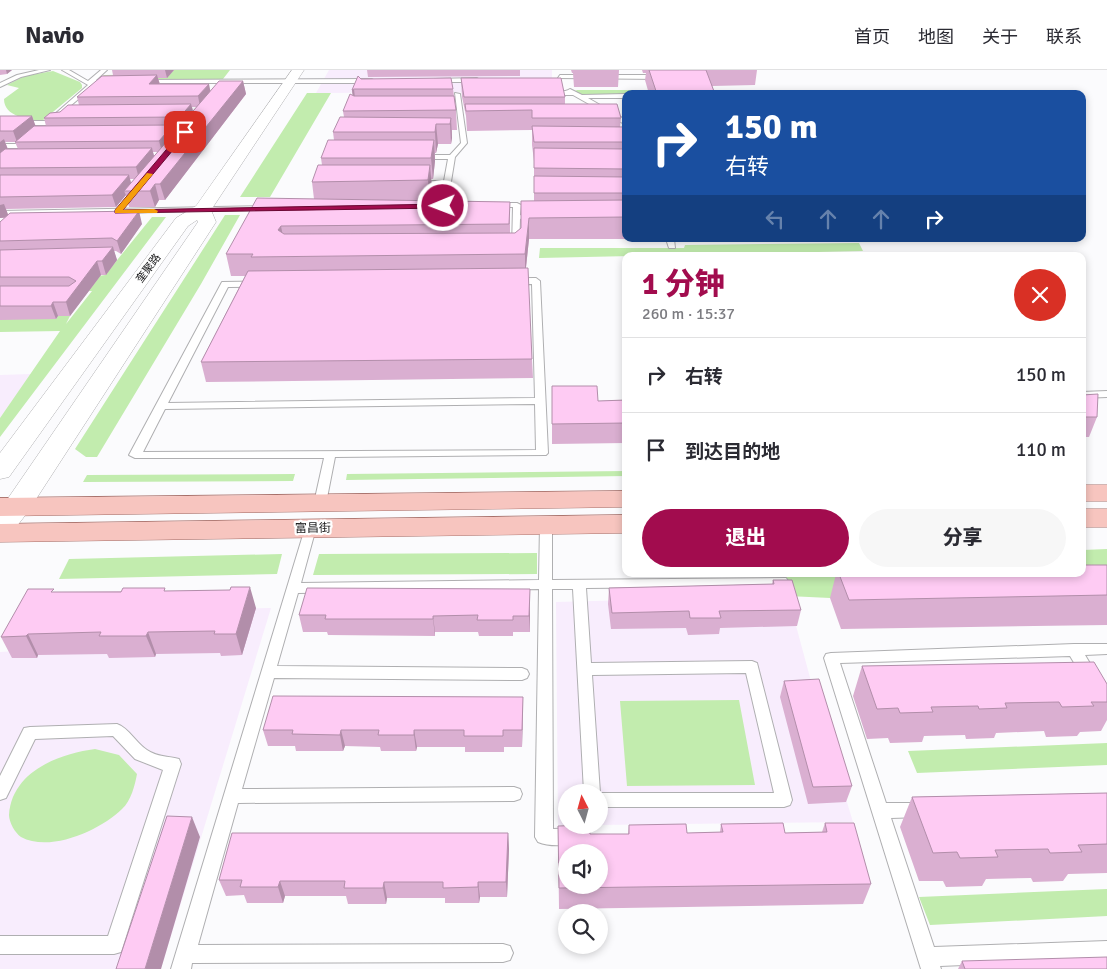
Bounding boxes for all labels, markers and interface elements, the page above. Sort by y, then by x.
text: Navio [25,20,84,50]
text: 首页 [854,26,890,48]
text: 地图 [918,26,954,48]
text: 关于 [982,26,1018,48]
text: 联系 [1046,26,1082,48]
text: 150 m [725,105,818,148]
icon: right [642,110,707,175]
pin [164,111,206,153]
icon: arrive [171,118,199,146]
text: 右转 [725,153,769,180]
position arrow [416,179,468,231]
icon: left [761,205,789,233]
icon: ahead [814,205,842,233]
icon: ahead [867,205,895,233]
icon: right [920,205,948,233]
street label: 奎聚路 [133,251,164,285]
text: 1 分钟 [642,266,725,303]
button: close [1014,269,1066,321]
text: 260 m · 15:37 [642,304,735,324]
icon: right [642,361,670,389]
text: 150 m [1016,363,1066,387]
text: 右转 [685,365,723,389]
icon: arrive [642,436,670,464]
text: 110 m [1016,438,1066,462]
text: 到达目的地 [685,440,780,464]
button: 退出 [642,509,849,567]
button: 分享 [859,509,1066,567]
street label: 富昌街 [295,521,331,536]
north arrow [558,784,608,834]
map controls [558,784,608,954]
button: sound [558,844,608,894]
button: search [558,904,608,954]

